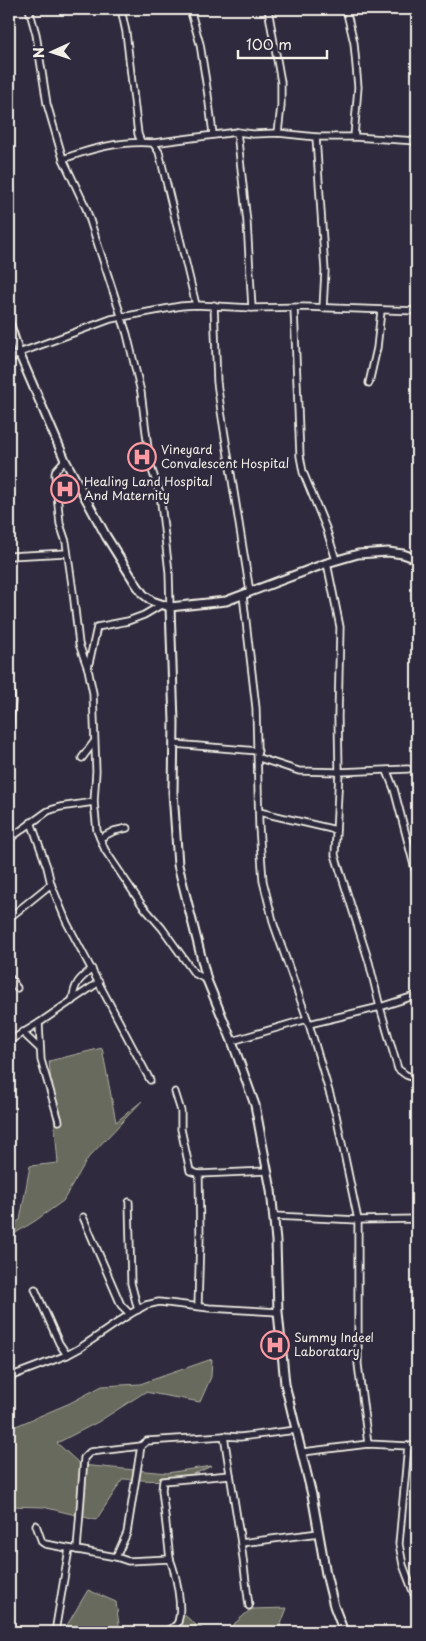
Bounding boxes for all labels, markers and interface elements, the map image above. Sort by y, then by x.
north arrow [28,28,78,78]
scale bar [238,28,327,60]
text: 100 m [246,32,292,55]
text: N [28,47,49,59]
place label: Vineyard Convalescent Hospital [161,440,289,472]
hospital icon: Vineyard Convalescent Hospital [127,442,157,472]
place label: Healing Land Hospital And Maternity [84,472,213,504]
hospital icon: Healing Land Hospital And Maternity [50,474,80,504]
place label: Summy Indeel Laboratary [294,1328,374,1360]
hospital icon: Summy Indeel Laboratary [260,1330,290,1360]

